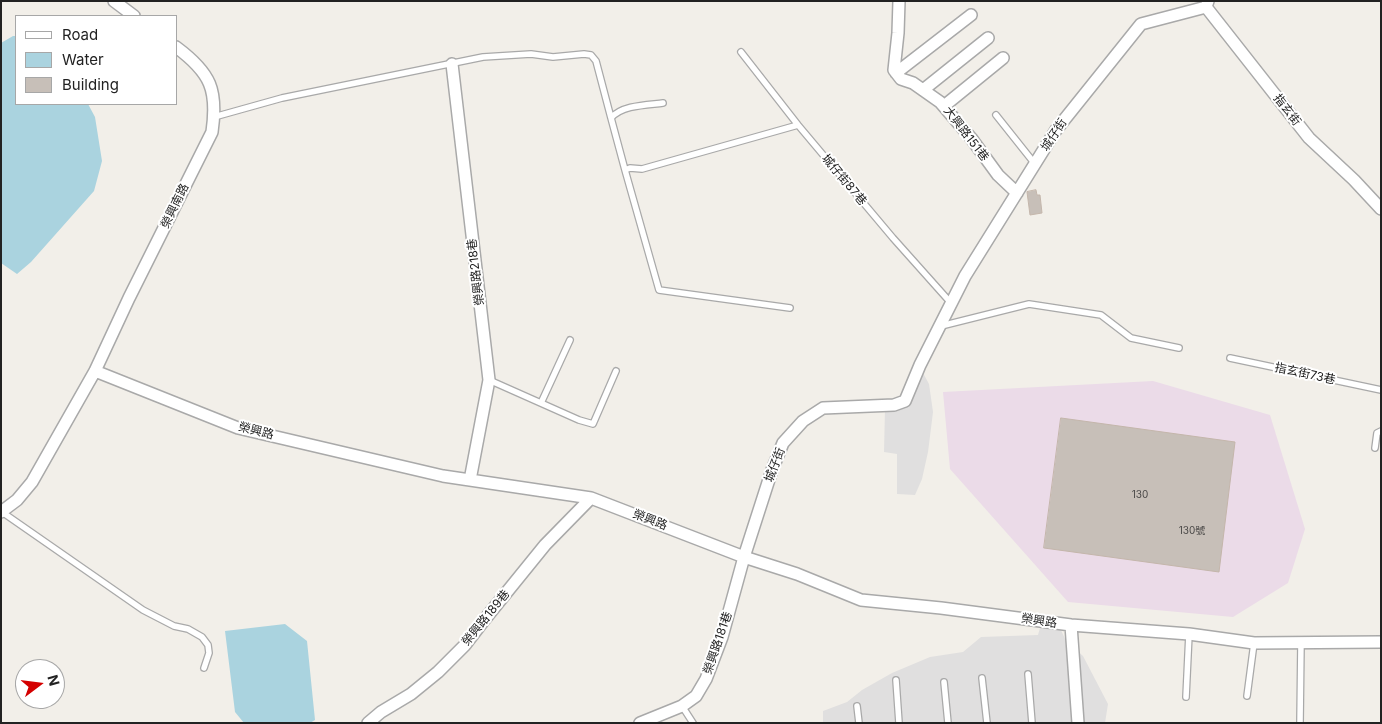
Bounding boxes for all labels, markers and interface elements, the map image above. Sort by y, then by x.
legend [15,15,178,105]
text: Road [62,25,98,44]
text: Water [62,50,104,69]
text: Building [62,75,119,94]
street label: 指玄街 [1270,91,1304,129]
street label: 大興路151巷 [940,104,992,164]
street label: 城仔街 [1038,116,1070,154]
street label: 城仔街87巷 [818,152,870,208]
street label: 榮興南路 [158,181,192,231]
street label: 榮興路218巷 [465,238,487,306]
street label: 指玄街73巷 [1273,361,1337,387]
street label: 榮興路 [237,420,275,442]
street label: 城仔街 [762,446,788,484]
house number: 130 [1132,489,1148,501]
street label: 榮興路 [631,507,669,533]
house number: 130號 [1179,525,1205,537]
street label: 榮興路189巷 [459,587,513,649]
street label: 榮興路181巷 [701,610,735,676]
street label: 榮興路 [1020,611,1058,631]
north arrow [15,659,65,709]
text: N [44,673,64,688]

